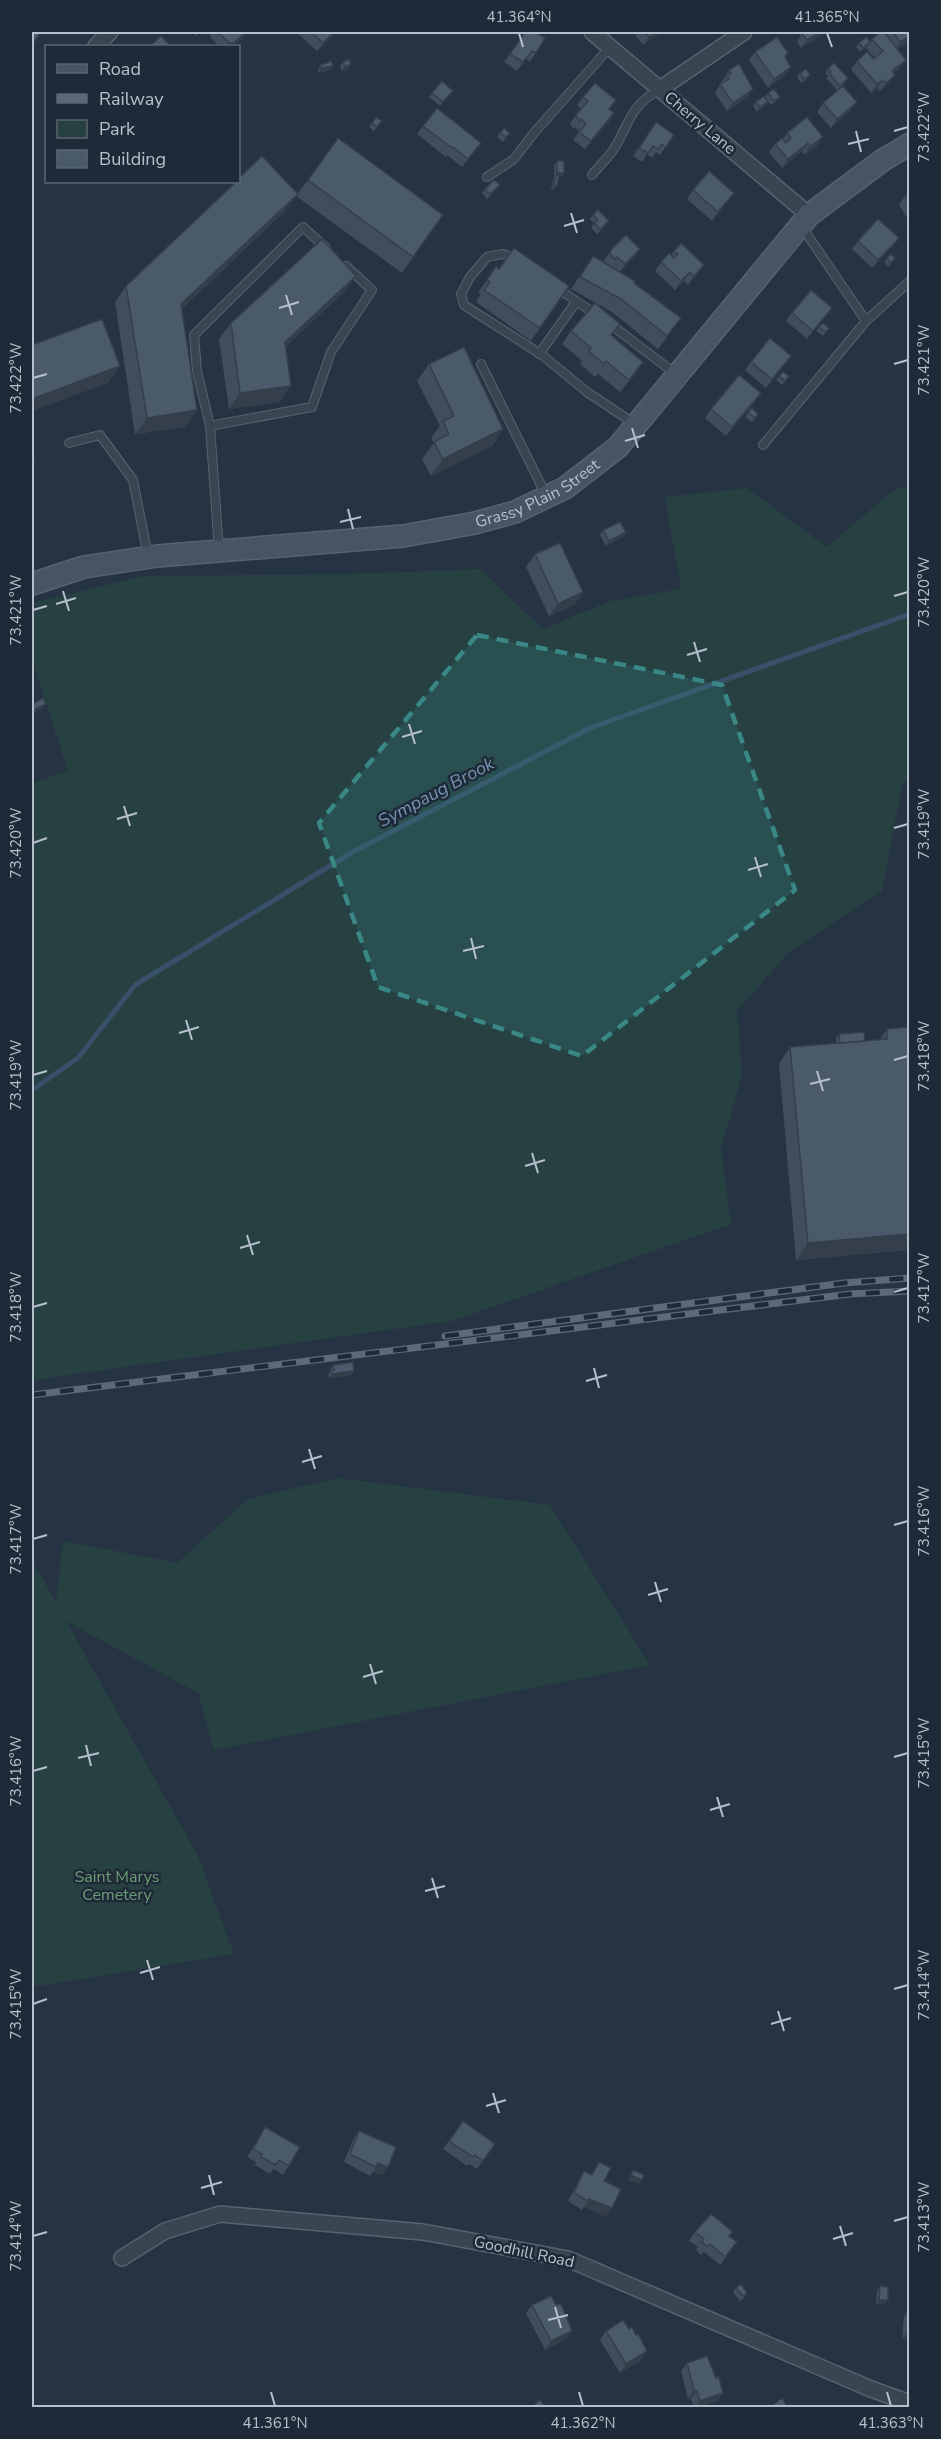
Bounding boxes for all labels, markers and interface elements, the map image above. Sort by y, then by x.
text: 41.364°N [486,7,552,27]
text: 41.365°N [794,7,860,27]
legend [45,45,240,183]
text: Road [99,57,141,81]
street label: Cherry Lane [659,86,741,160]
text: Railway [99,87,164,111]
text: 73.422°W [914,91,934,162]
text: Park [99,117,136,141]
text: Building [99,147,166,171]
text: 73.421°W [914,324,934,395]
text: 73.422°W [6,342,26,413]
street label: Grassy Plain Street [473,454,605,533]
text: 73.420°W [914,556,934,627]
text: 73.421°W [6,574,26,645]
water label: Sympaug Brook [374,751,499,833]
text: 73.419°W [914,788,934,859]
text: 73.420°W [6,807,26,878]
text: 73.418°W [914,1020,934,1091]
text: 73.419°W [6,1039,26,1110]
text: 73.417°W [914,1252,934,1323]
text: 73.418°W [6,1271,26,1342]
text: 73.416°W [914,1485,934,1556]
text: 73.417°W [6,1503,26,1574]
text: 73.415°W [914,1717,934,1788]
text: 73.416°W [6,1735,26,1806]
park label: Saint Marys Cemetery [75,1866,159,1906]
text: 73.414°W [914,1949,934,2020]
text: 73.415°W [6,1968,26,2039]
text: 73.413°W [914,2181,934,2252]
text: 73.414°W [6,2200,26,2271]
street label: Goodhill Road [472,2231,576,2273]
text: 41.361°N [242,2413,308,2433]
text: 41.362°N [550,2413,616,2433]
text: 41.363°N [858,2413,924,2433]

